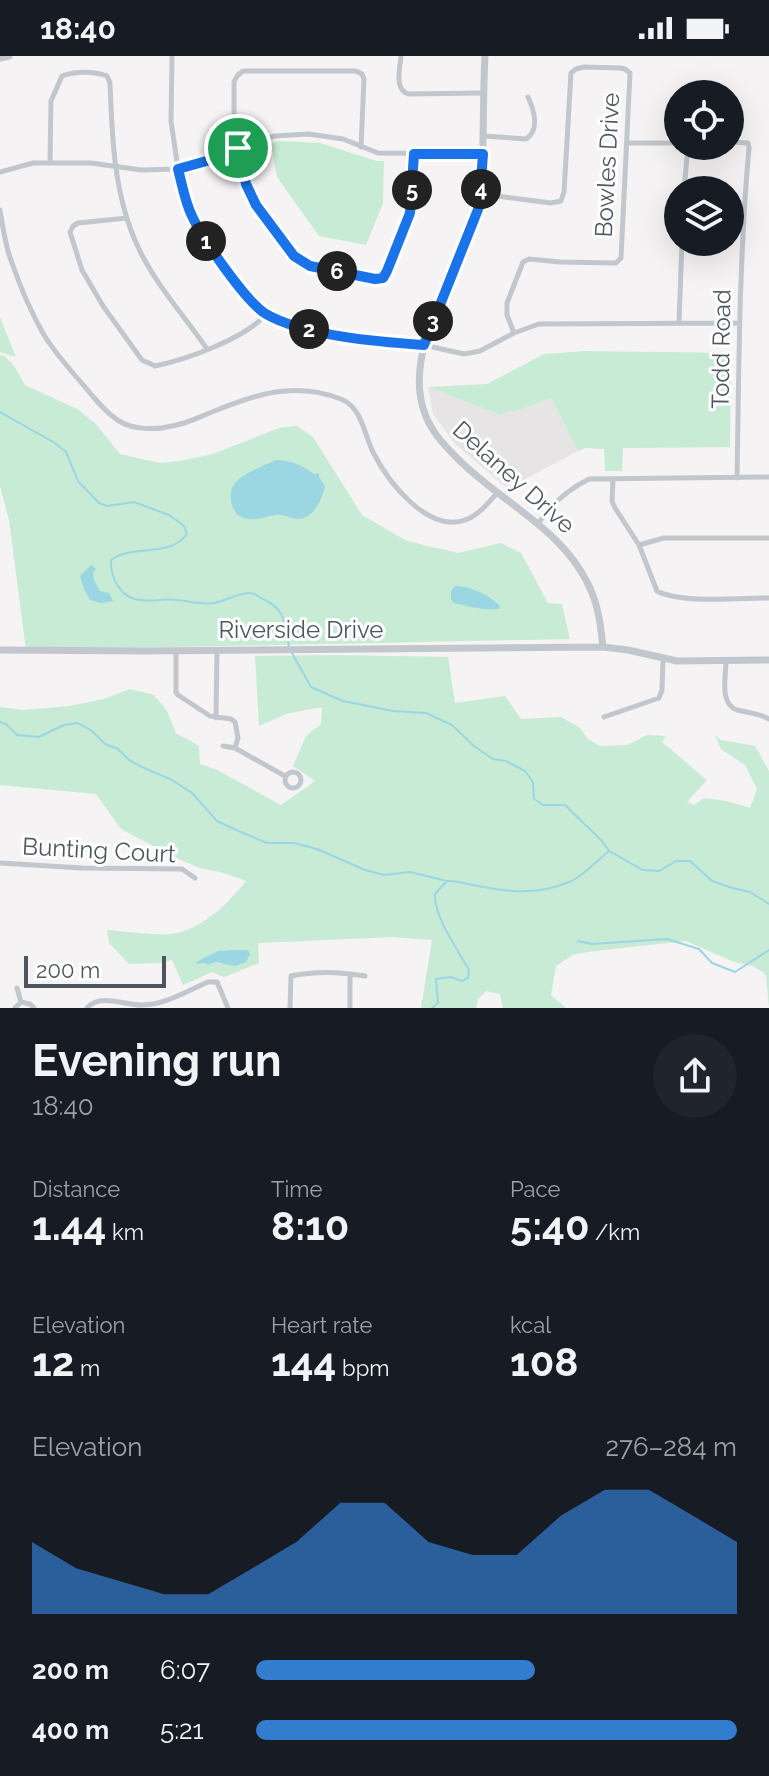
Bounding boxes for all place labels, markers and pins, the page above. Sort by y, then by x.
pin [204,114,272,182]
pin: 4 [461,169,501,209]
pin: 5 [392,170,432,210]
pin: 1 [186,221,226,261]
pin: 6 [317,251,357,291]
pin: 3 [413,301,453,341]
pin: 2 [289,309,329,349]

